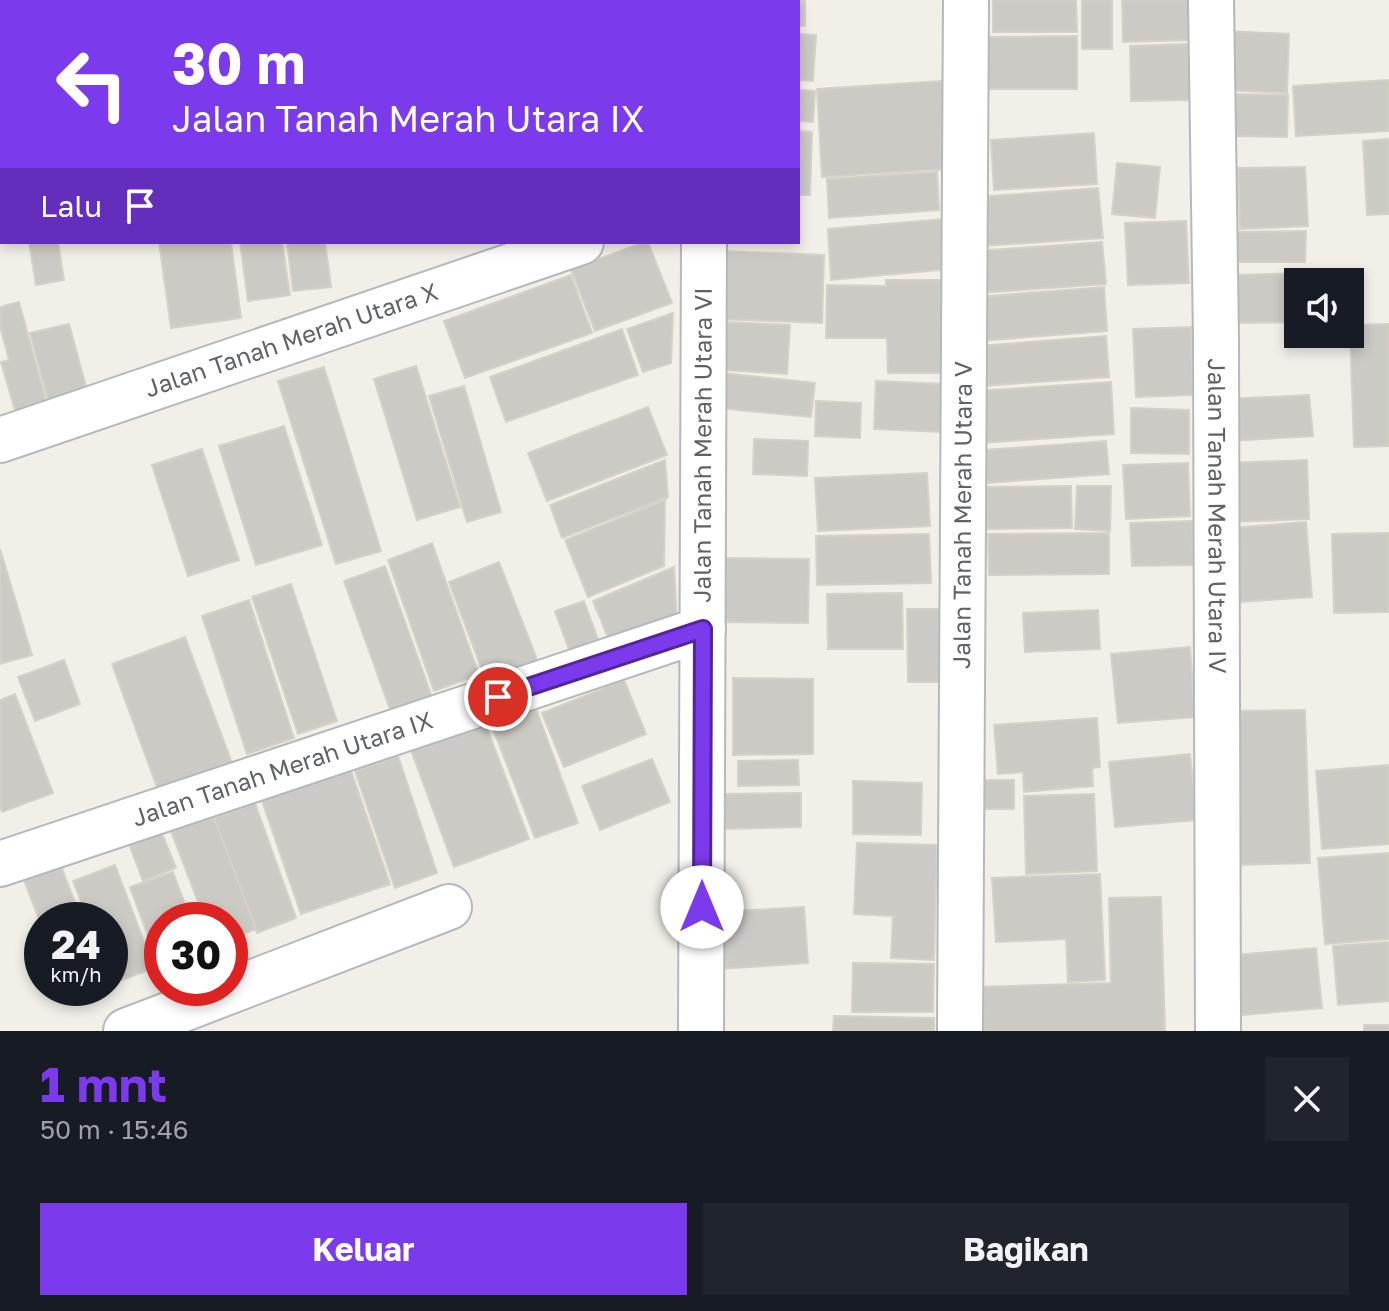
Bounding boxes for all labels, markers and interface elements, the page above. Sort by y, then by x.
text: 30 m [172,29,306,96]
icon: left [40,32,144,136]
text: Jalan Tanah Merah Utara IX [172,97,644,140]
icon: arrive [118,184,162,228]
text: Lalu [40,188,102,224]
map controls [1284,268,1364,348]
button: sound [1284,268,1364,348]
street label: Jalan Tanah Merah Utara X [141,276,441,403]
street label: Jalan Tanah Merah Utara VI [687,287,717,603]
street label: Jalan Tanah Merah Utara IV [1203,358,1233,674]
street label: Jalan Tanah Merah Utara V [946,361,977,669]
pin [464,663,532,731]
icon: arrive [476,675,520,719]
street label: Jalan Tanah Merah Utara IX [128,704,436,832]
position arrow [660,865,744,949]
speed limit sign: 30 [144,902,248,1006]
text: 24 [51,920,101,968]
text: km/h [51,962,101,986]
text: 1 mnt [40,1055,167,1113]
button: close [1265,1057,1349,1141]
text: 50 m · 15:46 [40,1114,189,1145]
button: Keluar [40,1203,687,1295]
button: Bagikan [703,1203,1349,1295]

